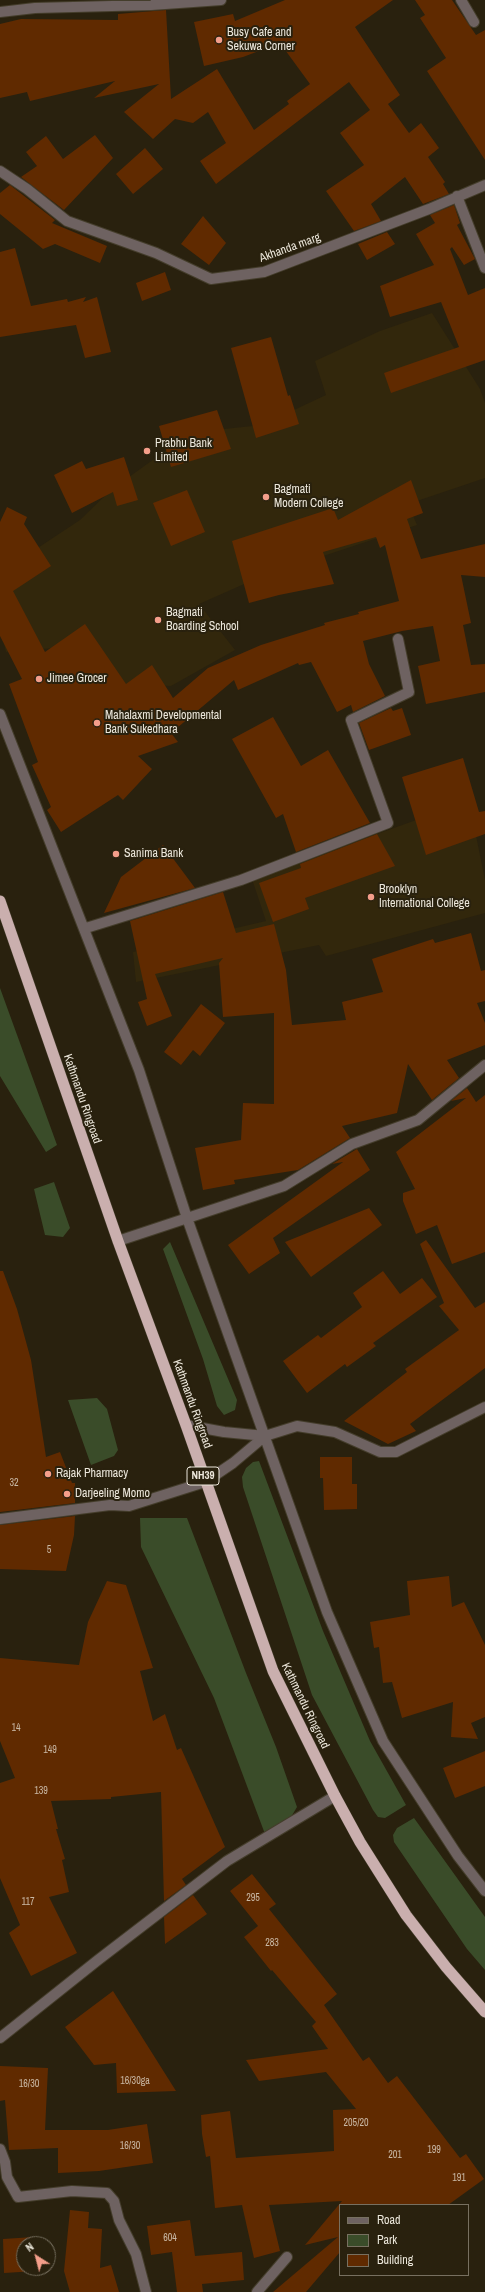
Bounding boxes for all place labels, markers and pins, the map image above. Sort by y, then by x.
place label: Busy Cafe and Sekuwa Corner [227,26,295,54]
marker: Busy Cafe and Sekuwa Corner [214,35,224,45]
place label: Prabhu Bank Limited [155,437,212,465]
marker: Prabhu Bank Limited [142,446,152,456]
place label: Bagmati Modern College [274,483,343,511]
marker: Bagmati Modern College [261,492,271,502]
place label: Bagmati Boarding School [166,606,239,634]
marker: Bagmati Boarding School [153,615,163,625]
place label: Jimee Grocer [47,672,107,686]
marker: Jimee Grocer [34,674,44,684]
place label: Mahalaxmi Developmental Bank Sukedhara [105,709,221,737]
marker: Mahalaxmi Developmental Bank Sukedhara [92,718,102,728]
place label: Sanima Bank [124,847,183,861]
marker: Sanima Bank [111,849,121,859]
place label: Brooklyn International College [379,883,470,911]
marker: Brooklyn International College [366,892,376,902]
place label: Rajak Pharmacy [56,1467,128,1481]
marker: Rajak Pharmacy [43,1469,53,1479]
place label: Darjeeling Momo [75,1487,150,1501]
marker: Darjeeling Momo [62,1489,72,1499]

